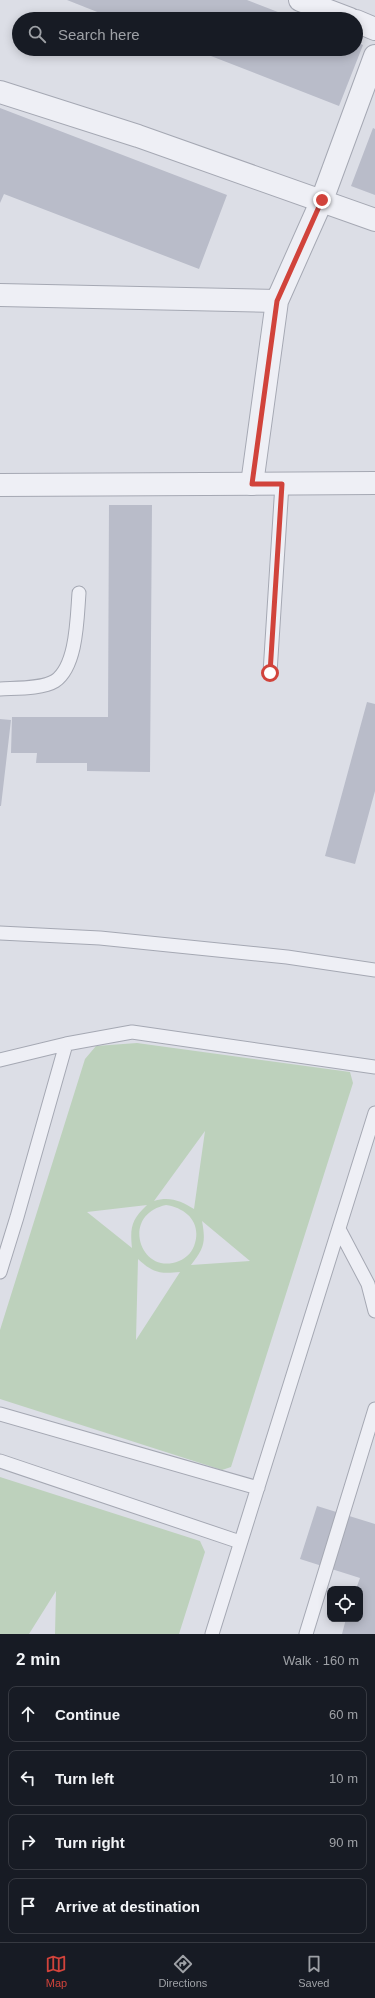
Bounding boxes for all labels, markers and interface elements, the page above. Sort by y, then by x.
search box [12,12,363,56]
icon: search [26,23,48,45]
text: Search here [58,26,140,43]
route end [313,191,331,209]
route start [261,664,279,682]
map controls [327,1586,363,1622]
button: locate [327,1586,363,1622]
text: 2 min [16,1650,60,1669]
text: Walk · 160 m [283,1653,359,1668]
icon: ahead [17,1703,39,1725]
text: Continue [55,1706,120,1723]
text: 60 m [329,1707,358,1722]
icon: left [17,1767,39,1789]
text: Turn left [55,1770,114,1787]
text: 10 m [329,1771,358,1786]
icon: right [17,1831,39,1853]
text: Turn right [55,1834,125,1851]
text: 90 m [329,1835,358,1850]
icon: arrive [17,1895,39,1917]
text: Arrive at destination [55,1898,200,1915]
tab: Map [45,1953,67,1989]
tab: Directions [158,1953,207,1989]
tab: Saved [298,1953,329,1989]

